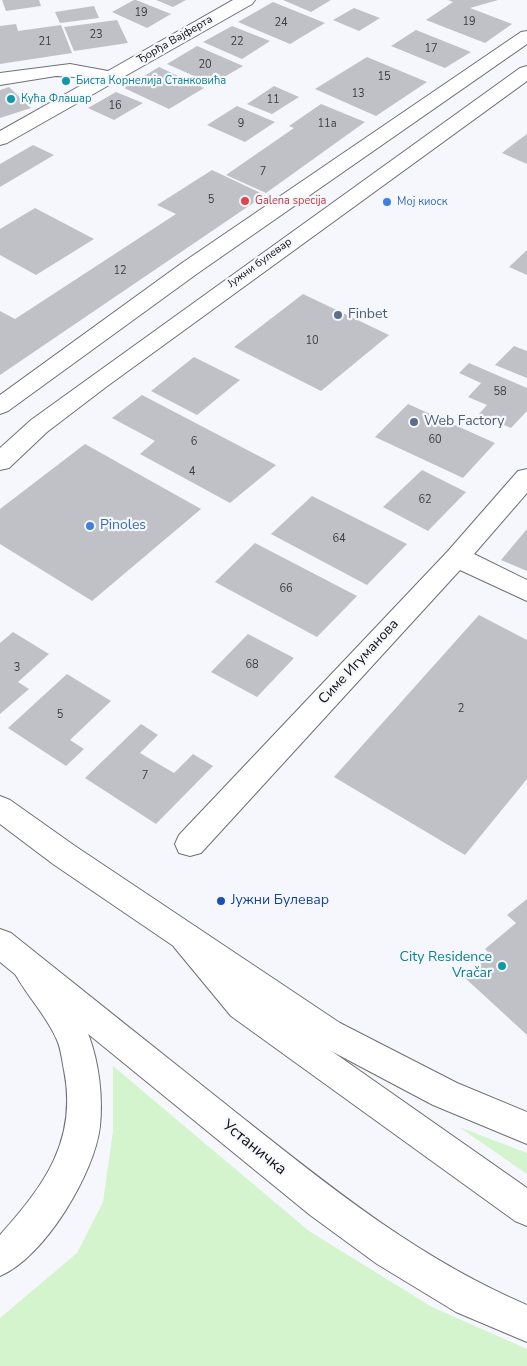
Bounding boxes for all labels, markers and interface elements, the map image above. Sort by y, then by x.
house number: 19 [134,6,148,20]
street label: Ђорђа Вајферта [135,13,215,67]
house number: 19 [462,15,476,29]
house number: 24 [274,16,288,30]
house number: 23 [89,28,103,42]
house number: 21 [38,35,52,49]
house number: 22 [230,35,244,49]
house number: 17 [424,42,438,56]
house number: 20 [198,58,212,72]
house number: 15 [377,70,391,84]
place label: Биста Корнелија Станковића [76,74,226,88]
marker: Биста Корнелија Станковића [60,75,72,87]
house number: 13 [351,87,365,101]
place label: Кућа Флашар [21,92,91,106]
marker: Кућа Флашар [5,93,17,105]
house number: 11 [266,93,280,107]
house number: 16 [108,99,122,113]
house number: 9 [238,117,244,131]
house number: 11a [317,117,337,131]
house number: 7 [260,165,266,179]
house number: 5 [208,193,214,207]
place label: Galena specija [255,194,326,208]
marker: Galena specija [239,195,251,207]
place label: Мој киоск [397,195,448,209]
marker: Мој киоск [381,196,393,208]
street label: Јужни булевар [225,235,295,291]
house number: 12 [113,264,127,278]
place label: Finbet [348,307,387,323]
marker: Finbet [332,309,344,321]
house number: 10 [305,334,319,348]
house number: 58 [493,385,507,399]
place label: Web Factory [424,414,504,430]
marker: Web Factory [408,416,420,428]
house number: 60 [428,433,442,447]
house number: 6 [191,435,197,449]
house number: 4 [189,465,195,479]
house number: 62 [418,493,432,507]
place label: Pinoles [100,518,146,534]
marker: Pinoles [84,520,96,532]
house number: 64 [332,532,346,546]
house number: 66 [279,582,293,596]
street label: Симе Игуманова [315,616,403,708]
house number: 68 [245,658,259,672]
house number: 3 [14,661,20,675]
house number: 2 [458,702,464,716]
house number: 5 [57,708,63,722]
house number: 7 [142,769,148,783]
place label: Јужни Булевар [231,893,329,909]
marker: Јужни Булевар [215,895,227,907]
place label: City Residence Vračar [400,950,492,982]
marker: City Residence Vračar [496,960,508,972]
street label: Устаничка [218,1116,290,1180]

